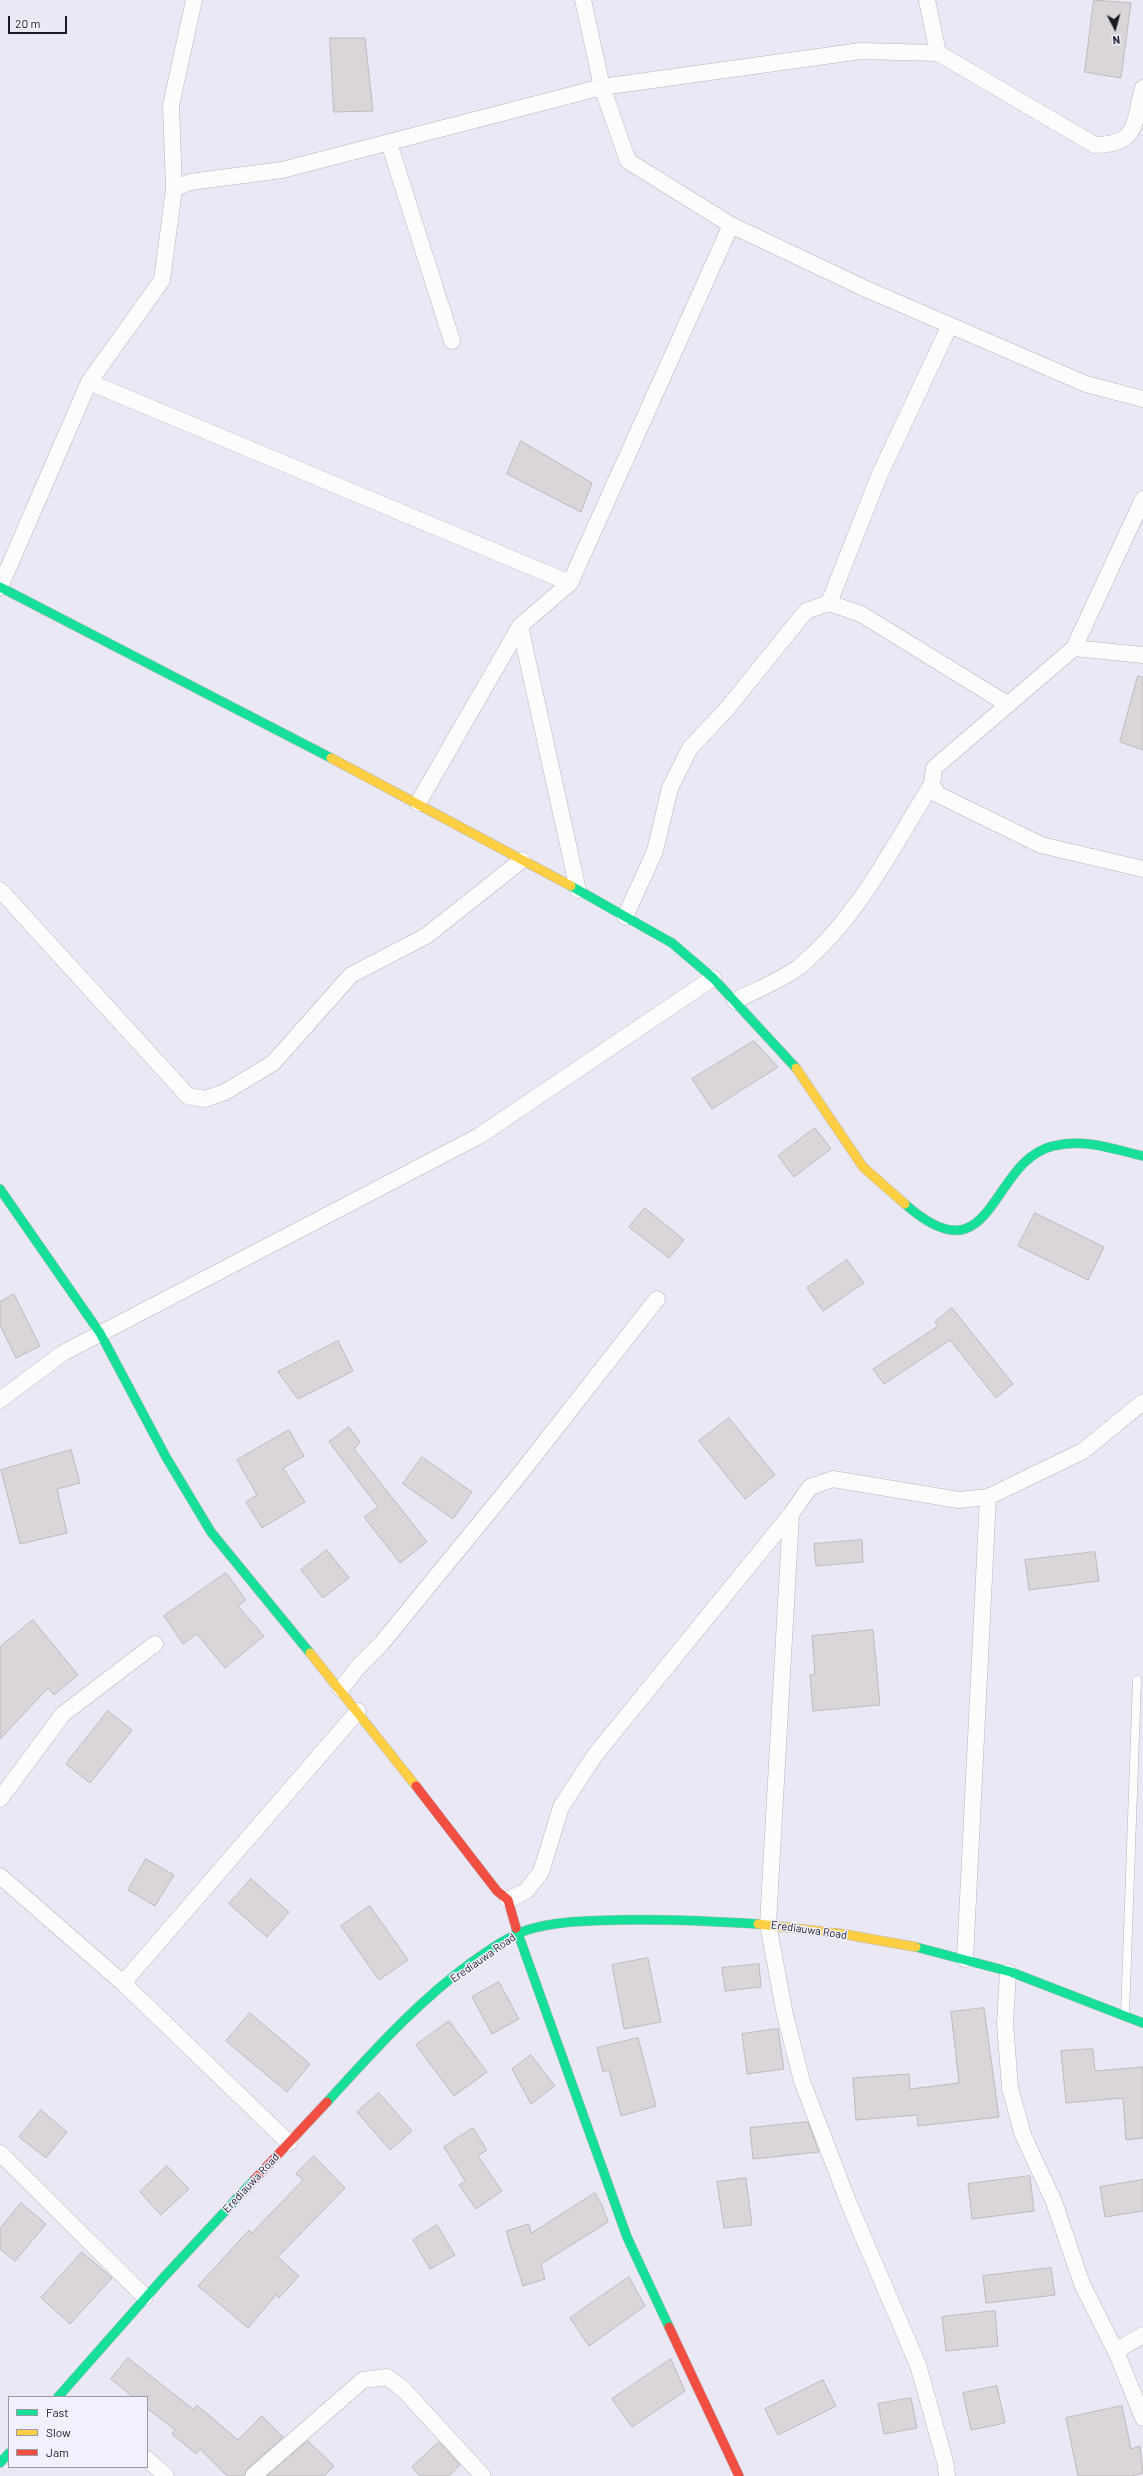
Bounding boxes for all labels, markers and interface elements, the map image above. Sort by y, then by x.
scale bar [10,8,69,34]
north arrow [1095,8,1135,48]
text: 20 m [15,16,41,30]
text: N [1112,34,1121,47]
street label: Erediauwa Road [770,1918,848,1942]
street label: Erediauwa Road [448,1931,518,1985]
street label: Erediauwa Road [220,2150,282,2216]
legend [8,2396,148,2468]
text: Fast [46,2405,69,2419]
text: Slow [46,2425,71,2439]
text: Jam [46,2445,69,2459]

